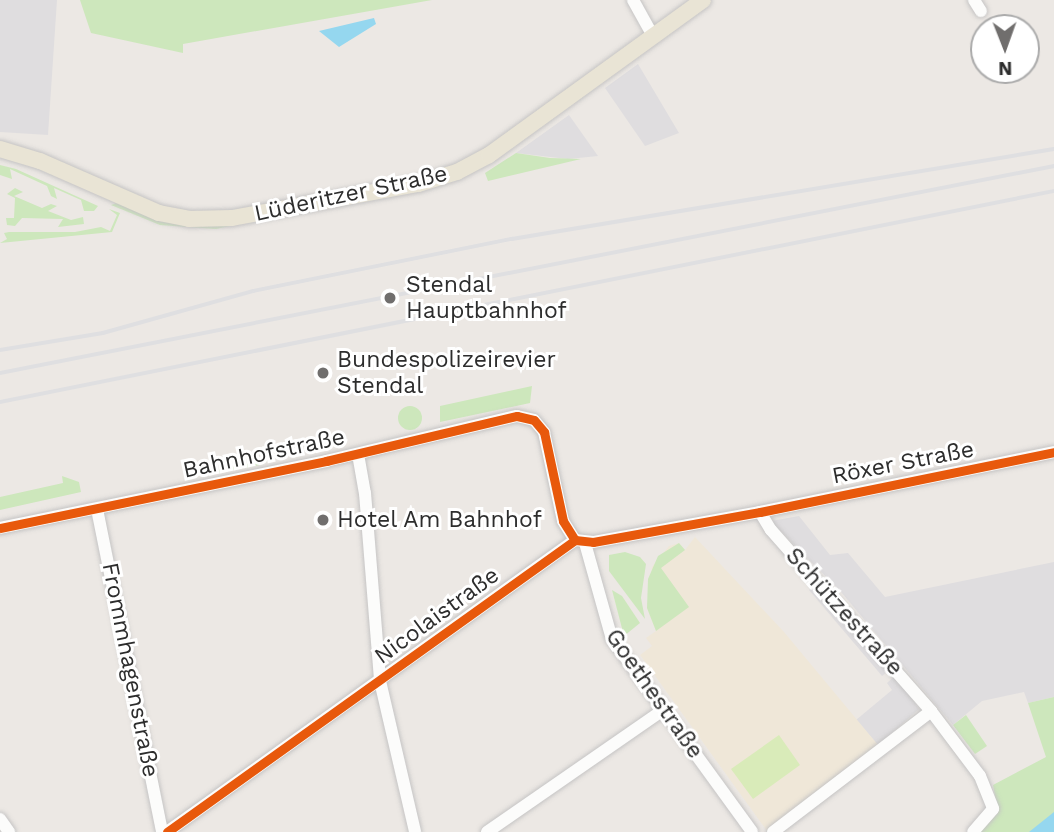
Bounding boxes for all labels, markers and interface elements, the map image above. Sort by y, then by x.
north arrow [970,14,1040,84]
text: N [998,57,1013,80]
street label: Lüderitzer Straße [252,160,450,228]
place label: Stendal Hauptbahnhof [406,271,567,325]
marker: Stendal Hauptbahnhof [380,288,400,308]
place label: Bundespolizeirevier Stendal [337,346,556,400]
marker: Bundespolizeirevier Stendal [315,365,331,381]
street label: Bahnhofstraße [181,423,347,485]
street label: Röxer Straße [829,436,977,490]
place label: Hotel Am Bahnhof [337,506,543,534]
marker: Hotel Am Bahnhof [315,512,331,528]
street label: Schützestraße [779,542,909,682]
street label: Frommhagenstraße [96,560,164,780]
street label: Nicolaistraße [369,562,505,670]
street label: Goethestraße [599,624,709,764]

